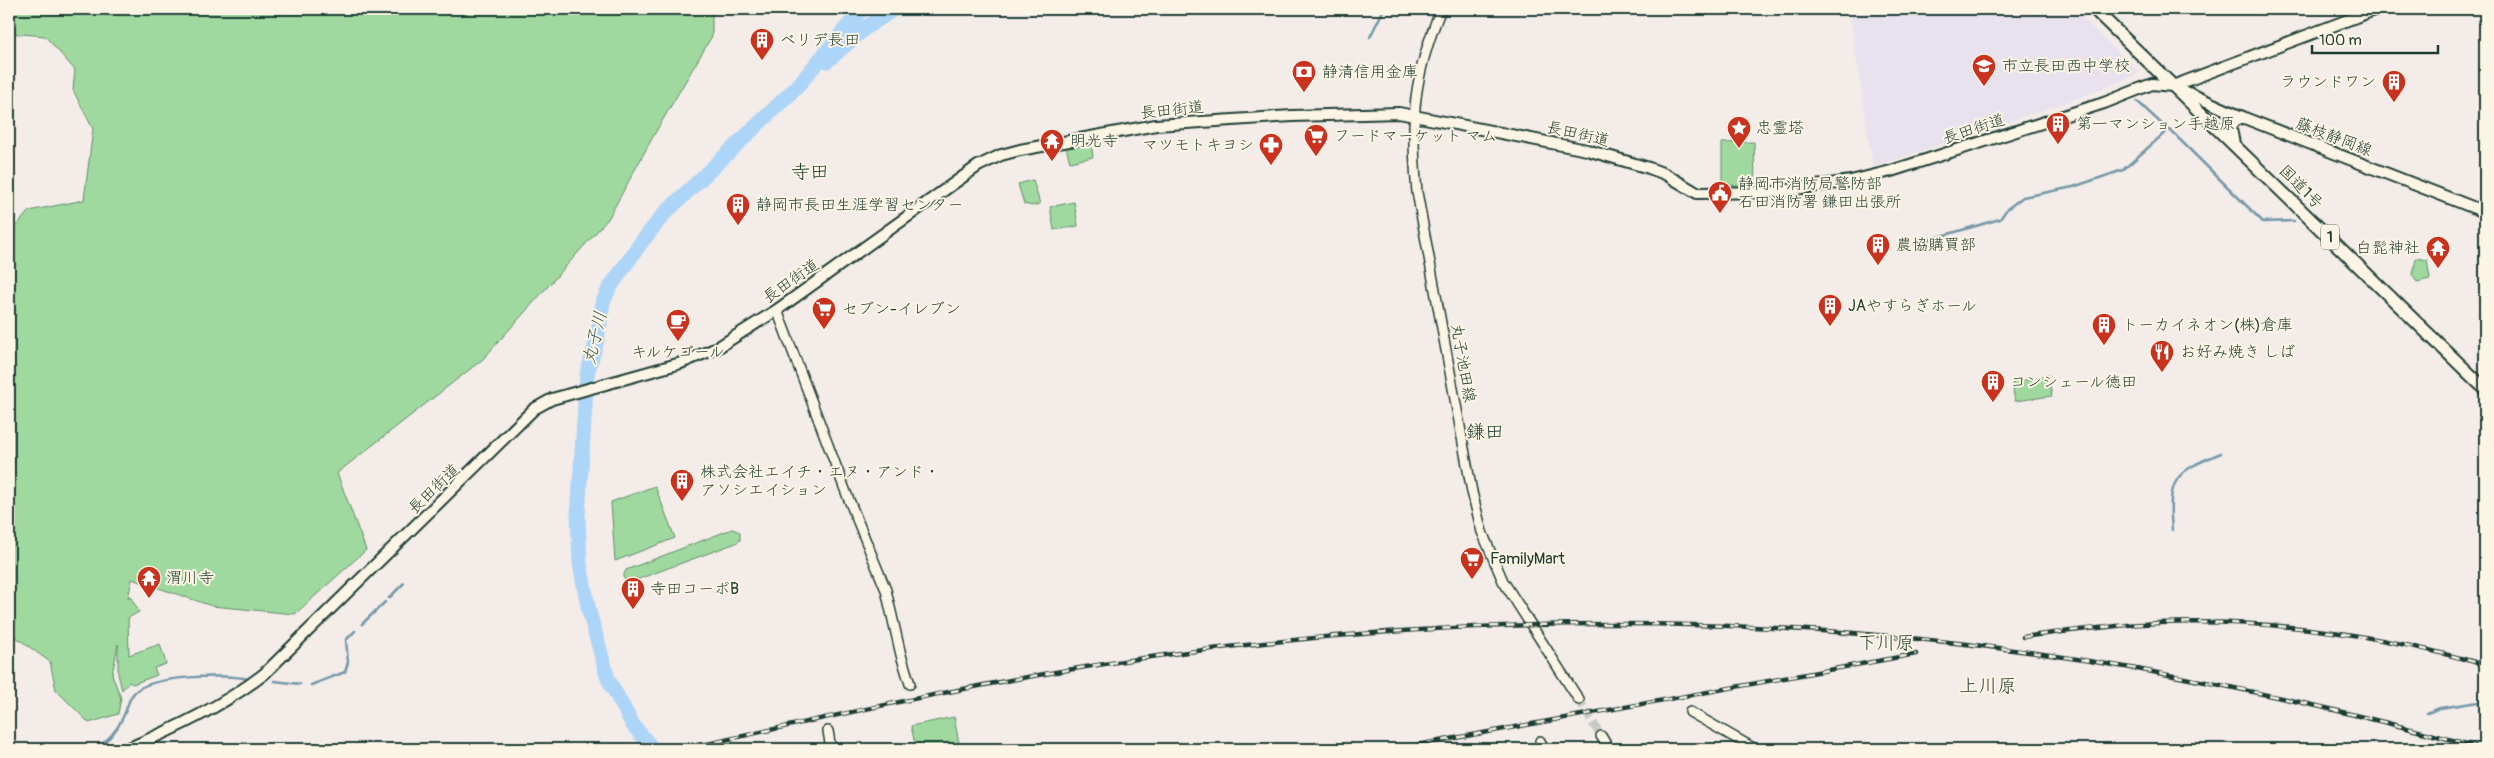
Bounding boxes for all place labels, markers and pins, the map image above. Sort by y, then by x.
building icon: ベリデ長田 [749,27,775,61]
place label: ベリデ長田 [780,30,860,50]
school or university icon: 市立長田西中学校 [1971,53,1997,87]
place label: 市立長田西中学校 [2002,56,2130,76]
bank icon: 静清信用金庫 [1291,59,1317,93]
place label: 静清信用金庫 [1322,62,1418,82]
building icon: ラウンドワン [2381,69,2407,103]
place label: ラウンドワン [2280,72,2376,92]
building icon: 第一マンション手越原 [2045,111,2071,145]
place label: 第一マンション手越原 [2076,114,2235,134]
place icon: 忠霊塔 [1726,115,1752,149]
place label: 忠霊塔 [1756,118,1804,138]
supermarket icon: フードマーケット マム [1303,123,1329,157]
place label: フードマーケット マム [1334,126,1497,146]
temple icon: 明光寺 [1039,128,1065,162]
place label: 明光寺 [1070,131,1118,151]
pharmacy icon: マツモトキヨシ [1258,132,1284,166]
place label: マツモトキヨシ [1142,135,1254,155]
place label: 静岡市消防局警防部 石田消防署 鎌田出張所 [1738,174,1901,212]
public building icon: 静岡市消防局警防部 石田消防署 鎌田出張所 [1707,180,1733,214]
building icon: 静岡市長田生涯学習センター [725,192,751,226]
place label: 静岡市長田生涯学習センター [756,195,963,215]
building icon: 農協購買部 [1865,232,1891,266]
place label: 農協購買部 [1896,235,1976,255]
temple icon: 白髭神社 [2425,235,2451,269]
place label: 白髭神社 [2356,238,2420,258]
building icon: JAやすらぎホール [1817,293,1843,327]
supermarket icon: セブン-イレブン [811,296,837,330]
place label: JAやすらぎホール [1848,296,1977,316]
place label: セブン-イレブン [842,299,961,319]
cafe icon: キルケゴール [665,308,691,342]
building icon: トーカイネオン(株)倉庫 [2091,312,2117,346]
place label: トーカイネオン(株)倉庫 [2122,315,2293,335]
restaurant icon: お好み焼き しば [2149,339,2175,373]
place label: キルケゴール [631,342,725,362]
place label: お好み焼き しば [2180,342,2295,362]
building icon: コンシェール徳田 [1980,369,2006,403]
place label: コンシェール徳田 [2010,372,2137,392]
place label: 株式会社エイチ・エヌ・アンド・ アソシエイション [700,462,940,500]
building icon: 株式会社エイチ・エヌ・アンド・ アソシエイション [669,468,695,502]
supermarket icon: FamilyMart [1459,546,1485,580]
place label: FamilyMart [1490,549,1565,569]
temple icon: 渭川寺 [136,565,162,599]
place label: 渭川寺 [166,568,214,588]
building icon: 寺田コーポB [620,576,646,610]
place label: 寺田コーポB [650,579,739,599]

